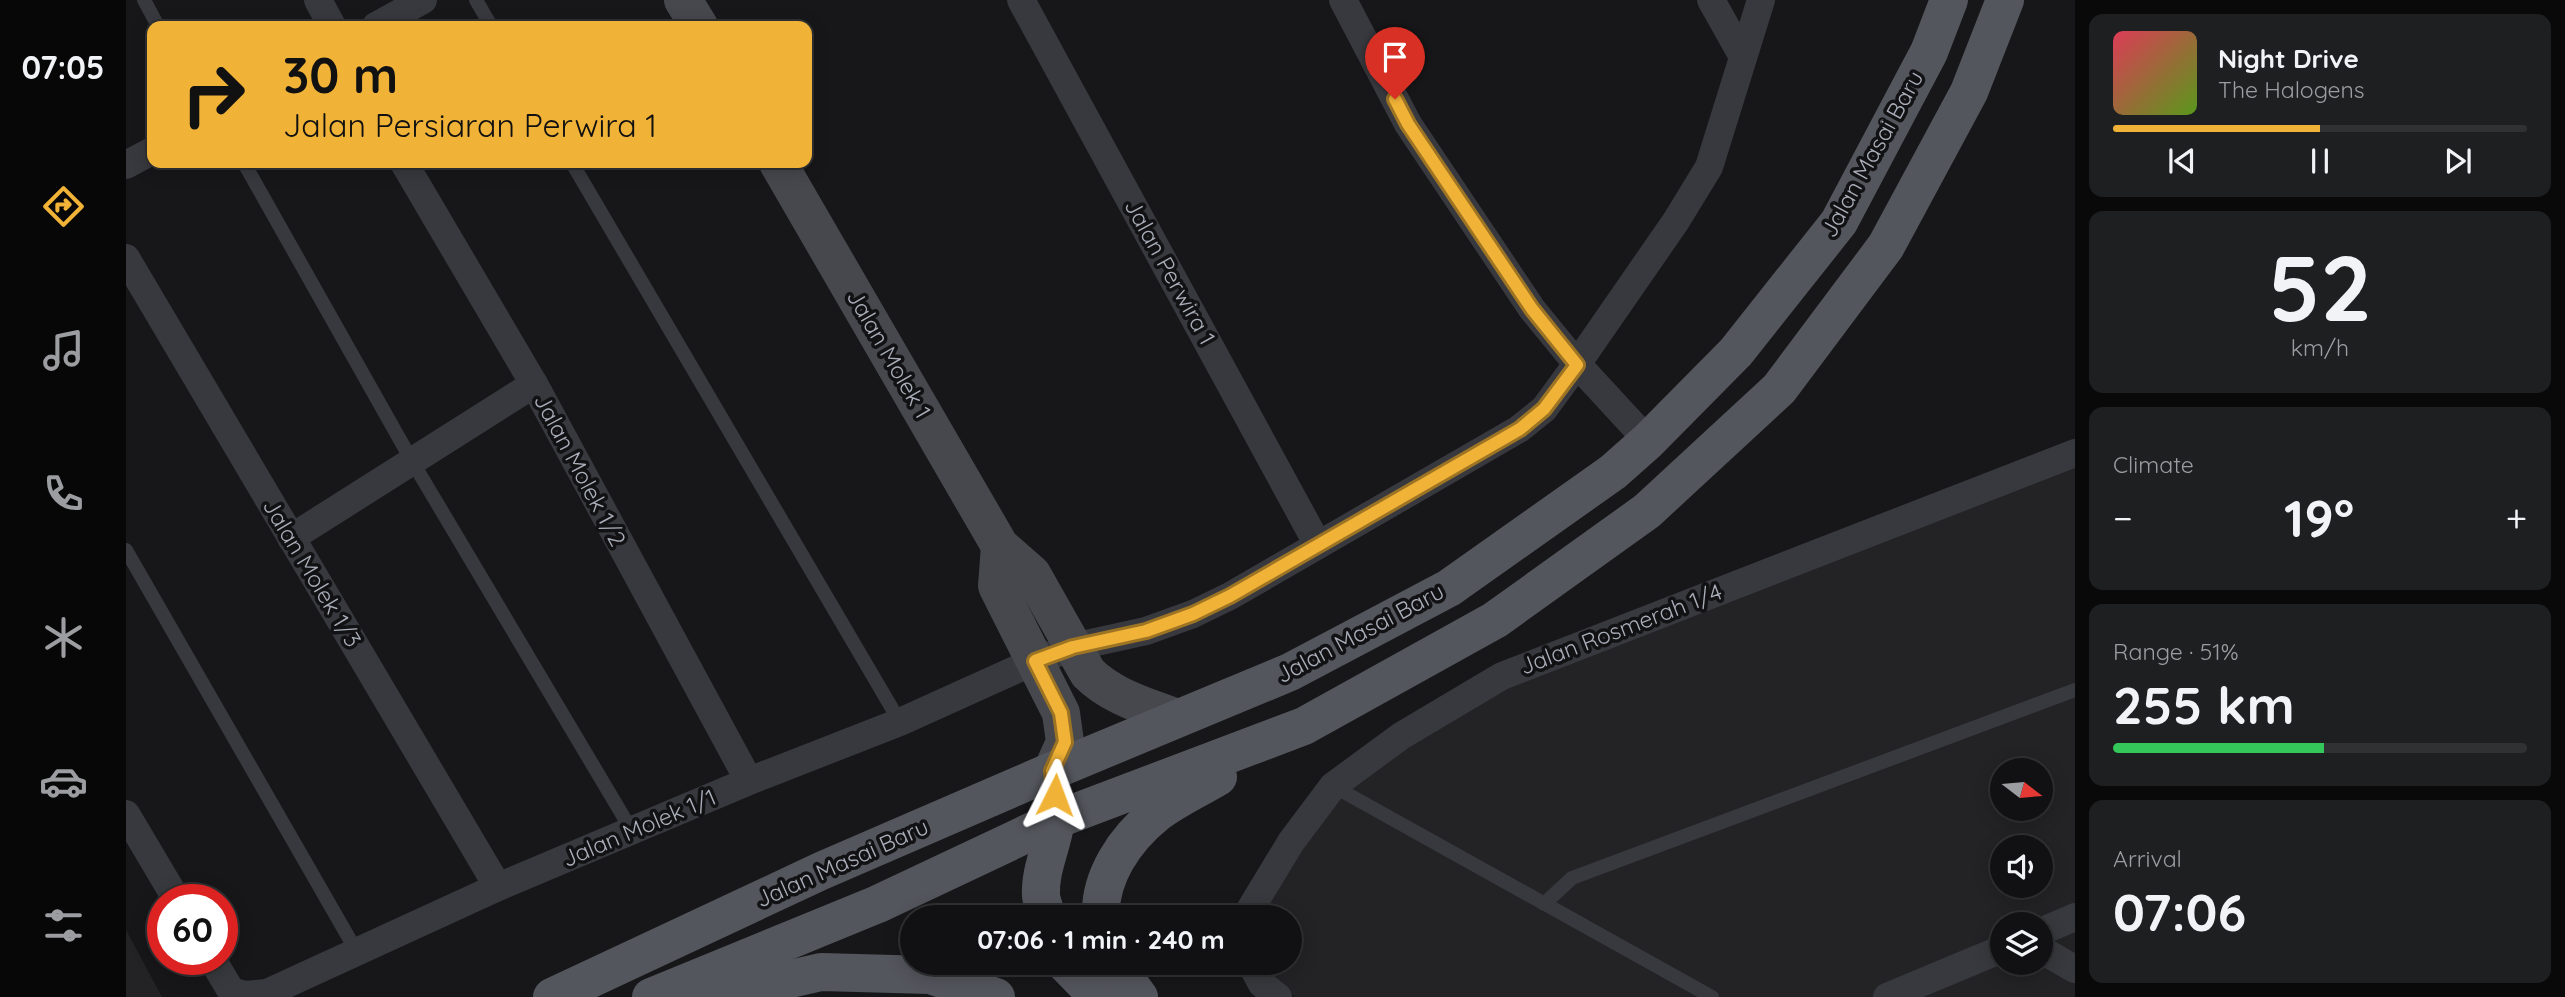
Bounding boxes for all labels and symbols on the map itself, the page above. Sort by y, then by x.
pin [1365,27,1425,99]
street label: Jalan Masai Baru [1814,65,1929,242]
street label: Jalan Perwira 1 [1119,194,1222,350]
street label: Jalan Molek 1 [841,284,938,423]
street label: Jalan Molek 1/2 [528,388,633,551]
street label: Jalan Molek 1/3 [257,493,368,652]
street label: Jalan Masai Baru [1271,576,1449,689]
street label: Jalan Rosmerah 1/4 [1516,577,1726,680]
position arrow [1018,758,1092,832]
north arrow [1990,758,2053,821]
street label: Jalan Molek 1/1 [557,782,720,873]
street label: Jalan Masai Baru [751,812,933,914]
speed limit sign: 60 [147,884,238,975]

